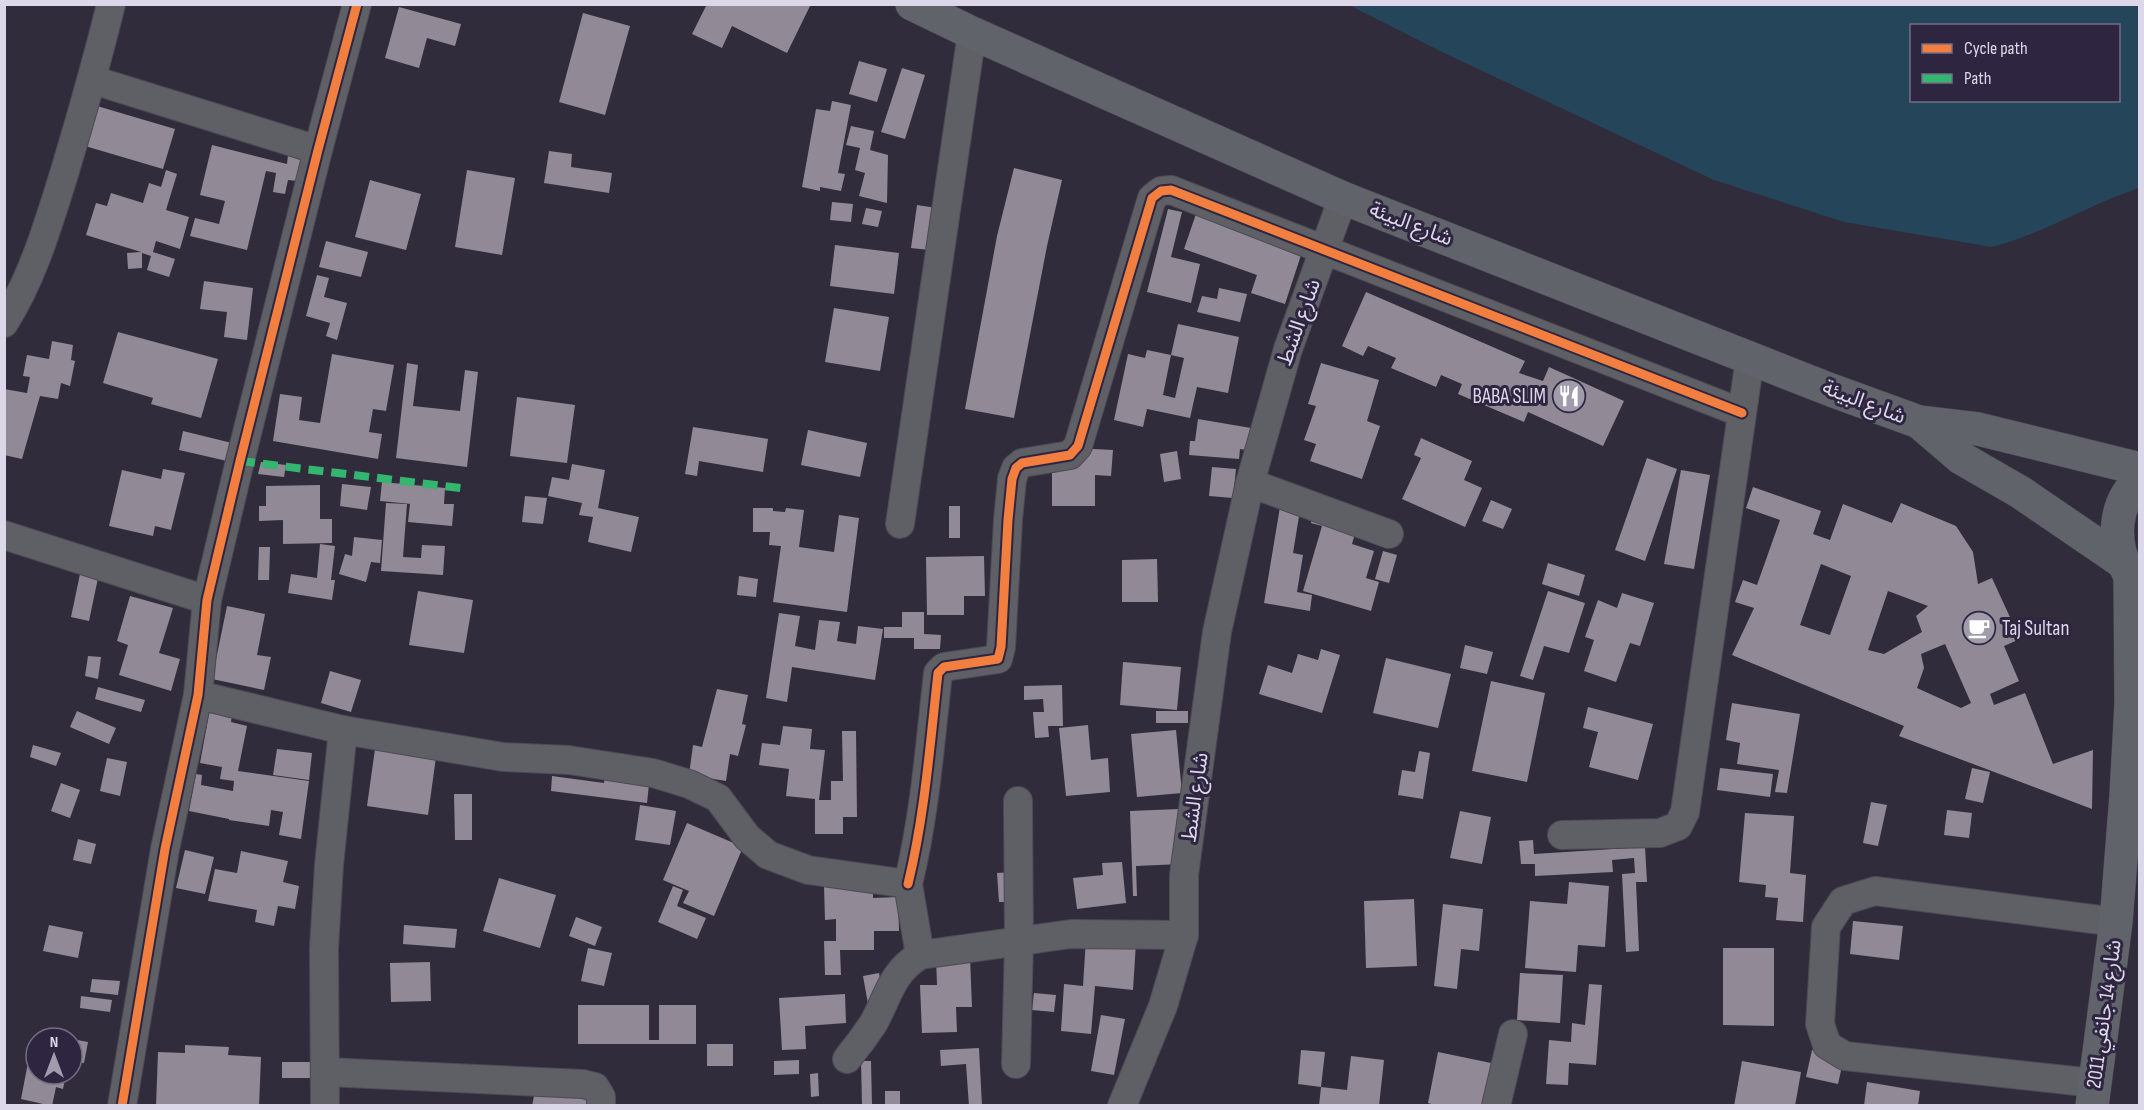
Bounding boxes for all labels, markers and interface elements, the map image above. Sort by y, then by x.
legend [1910,24,2120,102]
text: Cycle path [1964,38,2028,59]
text: Path [1964,68,1992,89]
street label: شارع البيئة [1365,197,1456,253]
street label: شارع الشط [1272,275,1328,369]
street label: شارع البيئة [1818,375,1909,431]
restaurant icon: BABA SLIM [1551,378,1587,414]
place label: BABA SLIM [1473,384,1546,409]
cafe icon: Taj Sultan [1961,610,1997,646]
place label: Taj Sultan [2002,616,2069,641]
street label: شارع الشط [1176,751,1216,844]
street label: شارع 14 جانفي 2011 [2081,938,2130,1090]
north arrow [24,1026,84,1086]
text: N [50,1033,58,1052]

